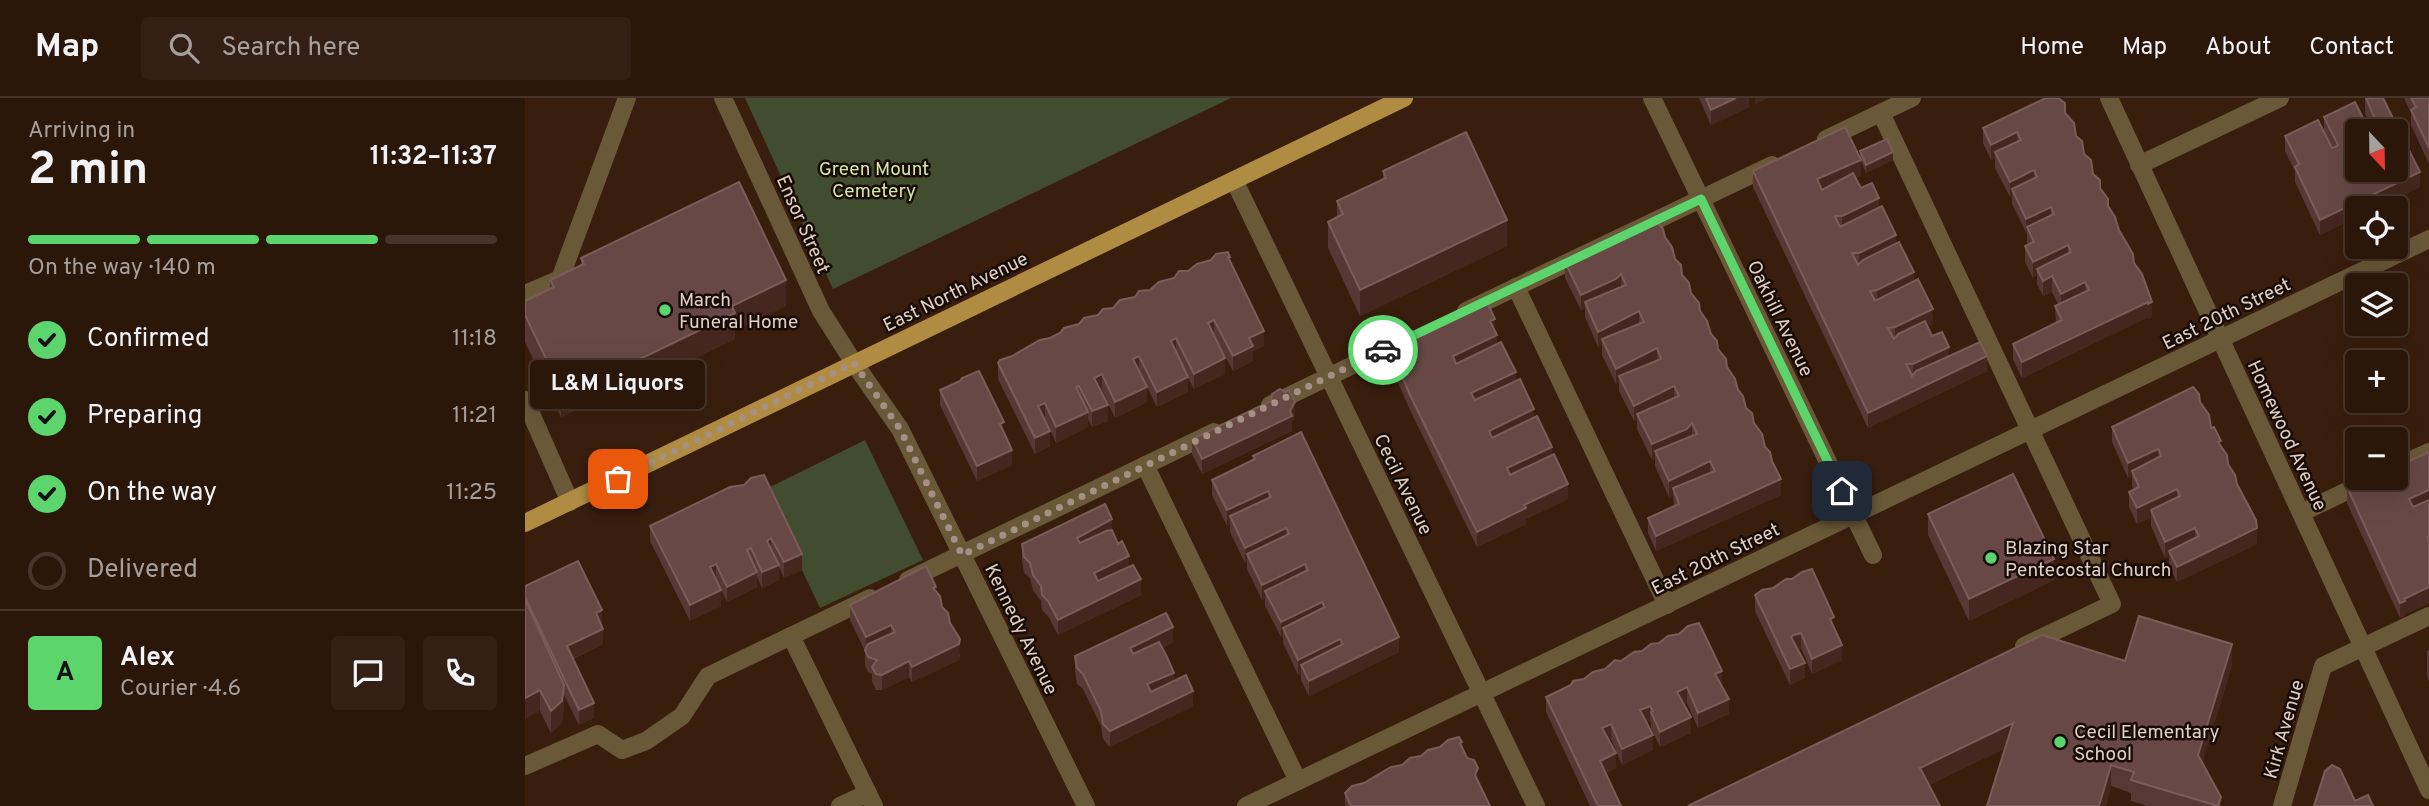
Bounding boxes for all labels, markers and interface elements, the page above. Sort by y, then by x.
search box [141,17,631,80]
text: Map [35,27,99,69]
icon: search [165,29,203,67]
text: Search here [221,32,360,65]
text: Home [2020,33,2084,63]
text: Map [2122,33,2167,63]
text: About [2205,33,2271,63]
text: Contact [2309,33,2394,63]
text: Arriving in [28,117,135,146]
north arrow [2345,119,2408,182]
map controls [2345,119,2408,490]
text: 11:32–11:37 [370,141,497,174]
text: 2 min [28,142,148,201]
park label: Green Mount Cemetery [819,158,929,204]
street label: Ensor Street [770,172,835,278]
button: locate [2345,196,2408,259]
street label: East North Avenue [880,247,1032,338]
text: On the way · 140 m [28,254,216,283]
street label: Oakhill Avenue [1741,257,1818,381]
street label: East 20th Street [2159,273,2295,356]
button: layers [2345,273,2408,336]
place label: March Funeral Home [679,289,798,335]
marker: March Funeral Home [657,302,673,318]
courier [1348,315,1418,385]
icon: check [28,321,66,359]
text: Confirmed [87,323,210,356]
text: 11:18 [452,325,497,354]
icon: car [1364,331,1402,369]
button: + [2345,350,2408,413]
street label: Homewood Avenue [2241,357,2332,515]
callout: L&M Liquors [531,360,705,409]
text: L&M Liquors [551,370,684,399]
icon: check [28,398,66,436]
text: Preparing [87,400,202,433]
text: 11:21 [452,402,497,431]
button: − [2345,427,2408,490]
street label: Cecil Avenue [1367,430,1437,539]
pin [588,449,648,509]
icon: bag [599,460,637,498]
pin [1812,461,1872,521]
icon: home [1823,472,1861,510]
icon: check [28,475,66,513]
text: On the way [87,477,217,510]
text: 11:25 [446,479,497,508]
street label: East 20th Street [1648,518,1784,601]
place label: Blazing Star Pentecostal Church [2005,537,2172,583]
marker: Blazing Star Pentecostal Church [1983,550,1999,566]
text: Delivered [87,554,198,587]
street label: Kennedy Avenue [978,560,1062,699]
button: chat [331,636,405,710]
button: phone [423,636,497,710]
text: Alex [120,642,175,675]
text: A [56,657,74,690]
text: Courier · 4.6 [120,675,241,704]
street label: Kirk Avenue [2259,677,2311,782]
place label: Cecil Elementary School [2074,721,2220,767]
marker: Cecil Elementary School [2052,734,2068,750]

